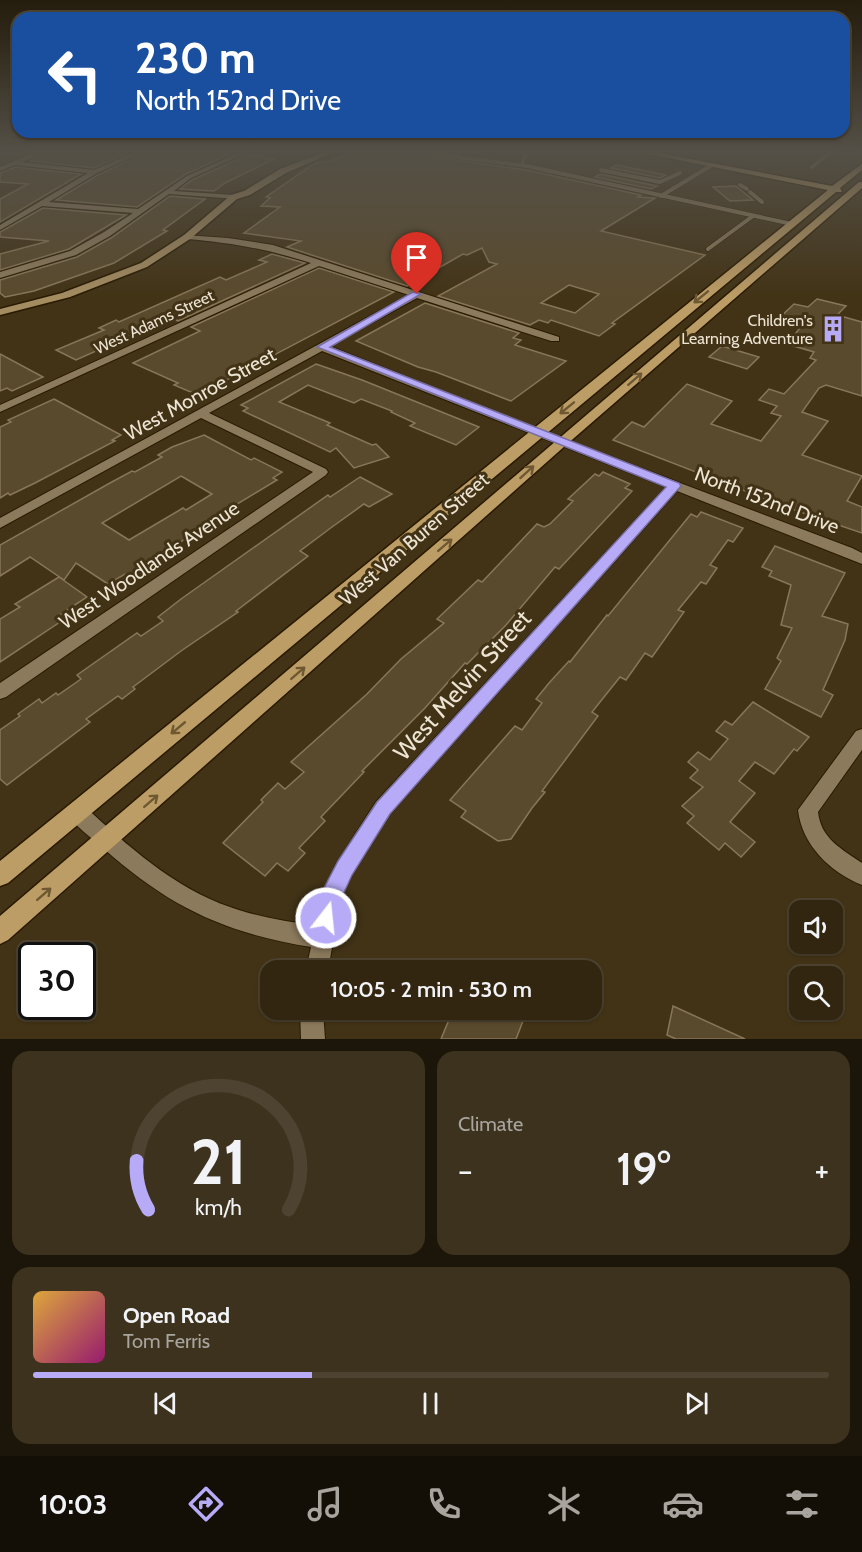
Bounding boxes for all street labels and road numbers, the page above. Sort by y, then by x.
street label: West Adams Street [91,286,217,358]
street label: West Monroe Street [120,342,280,446]
street label: North 152nd Drive [691,461,843,539]
street label: West Van Buren Street [334,467,494,610]
street label: West Woodlands Avenue [54,496,244,634]
street label: West Melvin Street [387,604,537,766]

